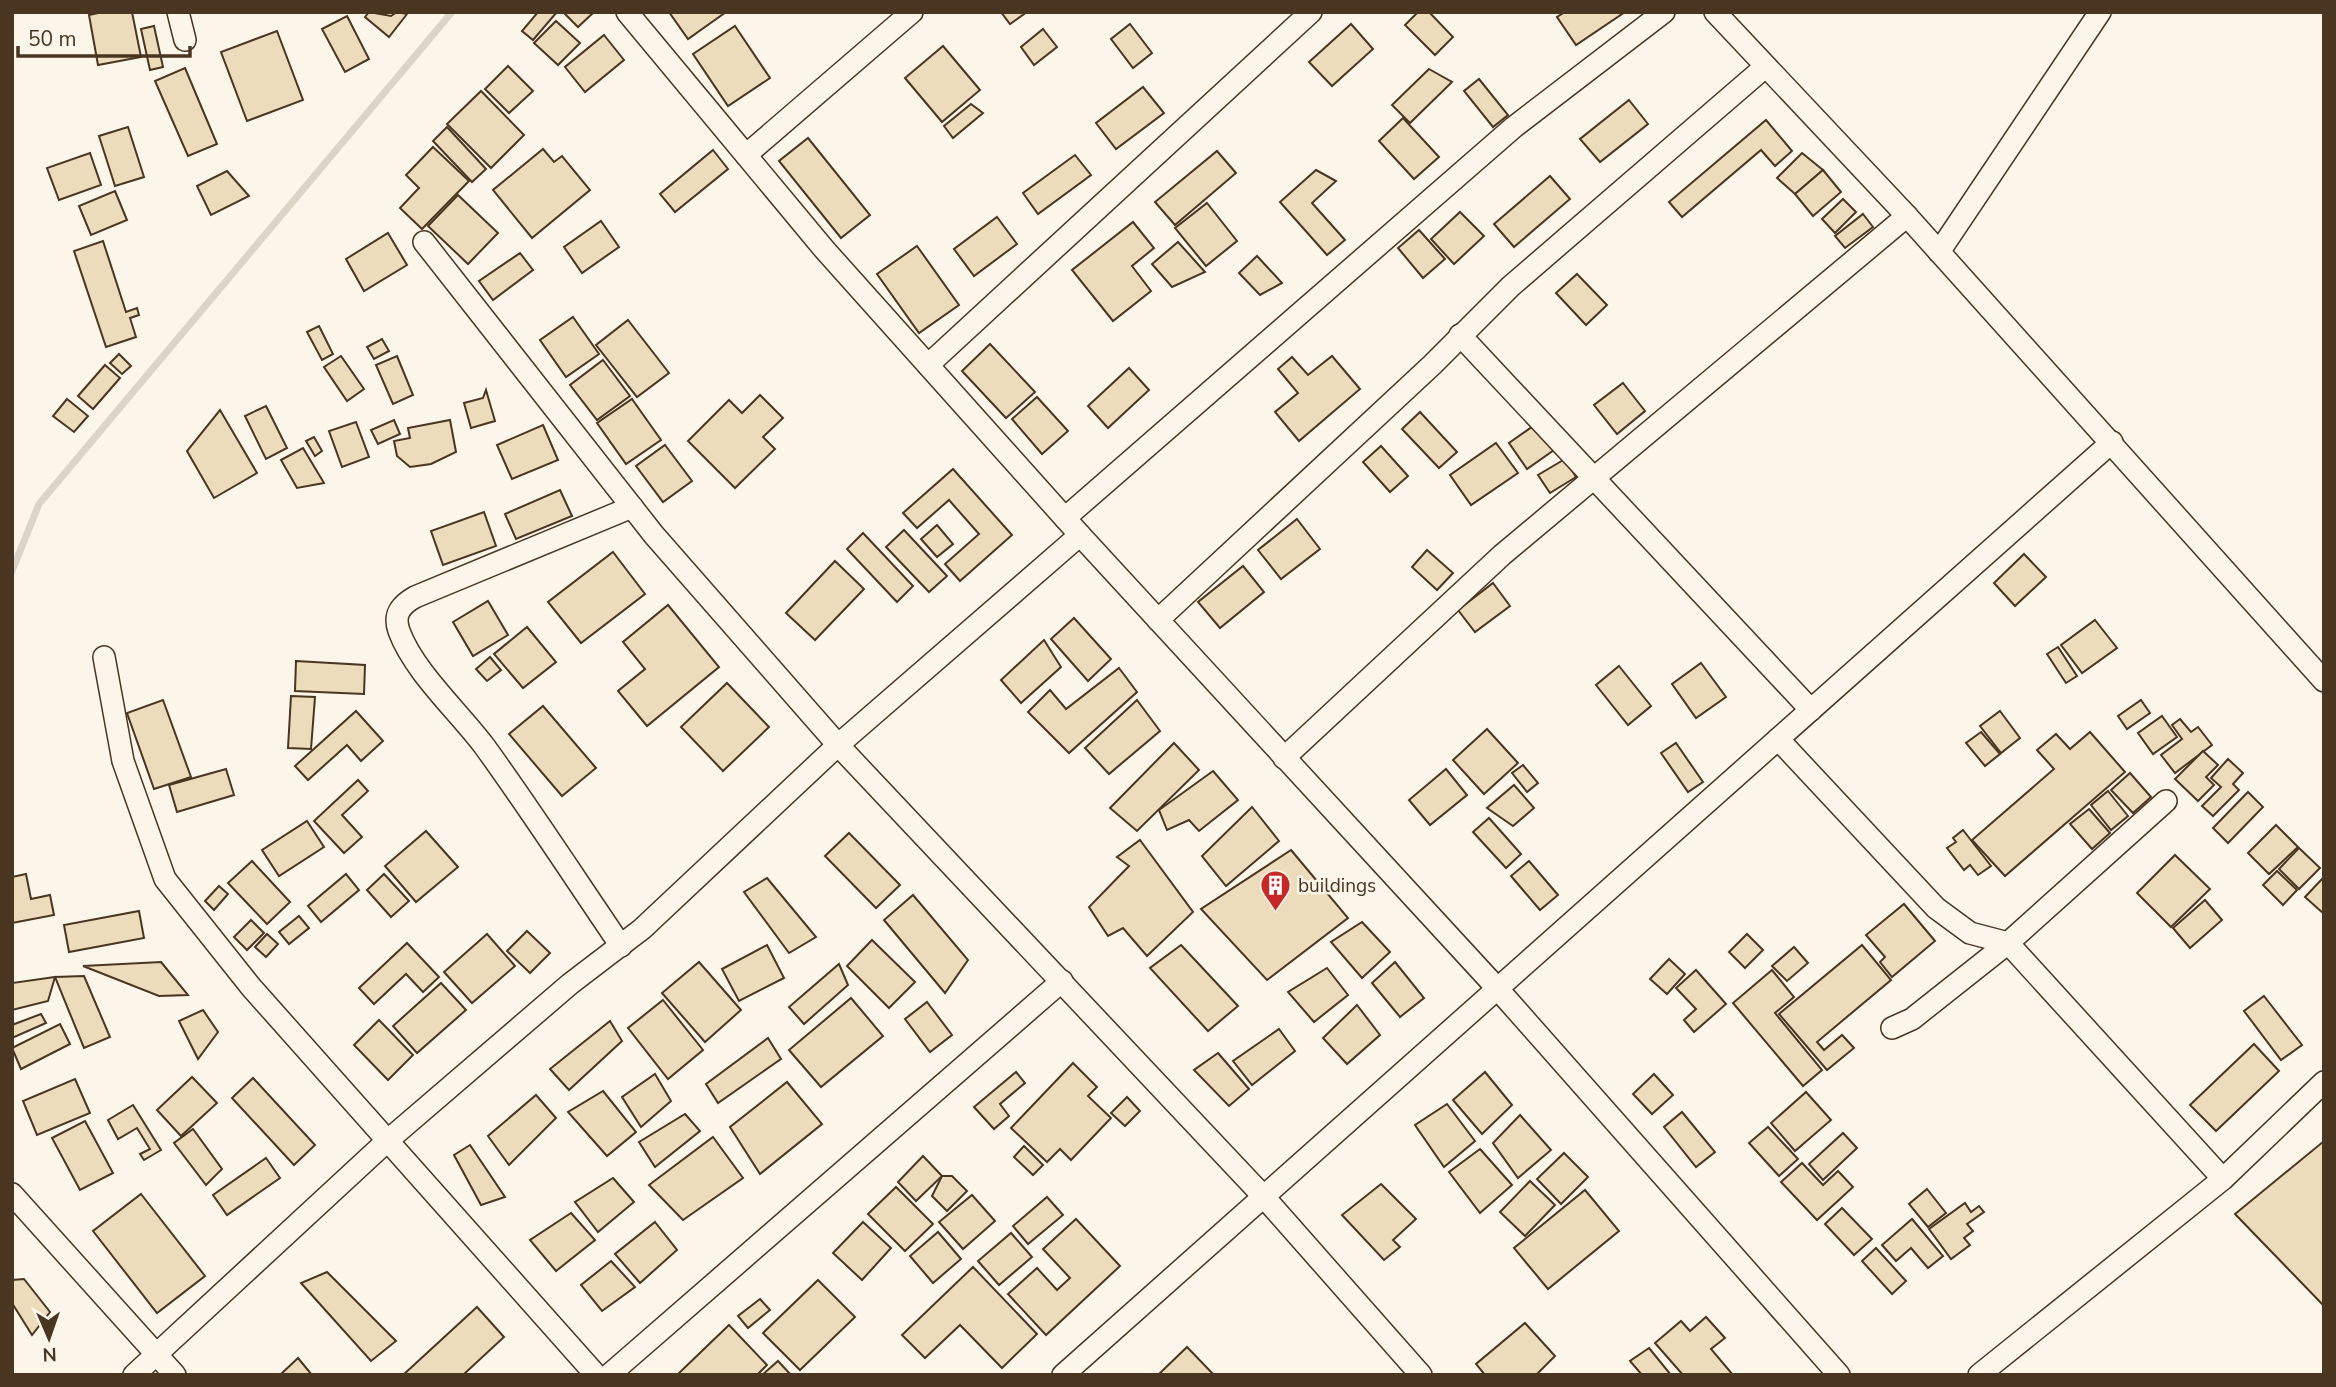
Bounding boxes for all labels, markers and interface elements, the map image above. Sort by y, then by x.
scale bar [18,14,189,58]
text: 50 m [28,25,77,53]
building icon: buildings [1258,869,1292,913]
place label: buildings [1298,873,1376,899]
north arrow [14,1303,84,1373]
text: N [42,1341,57,1367]

